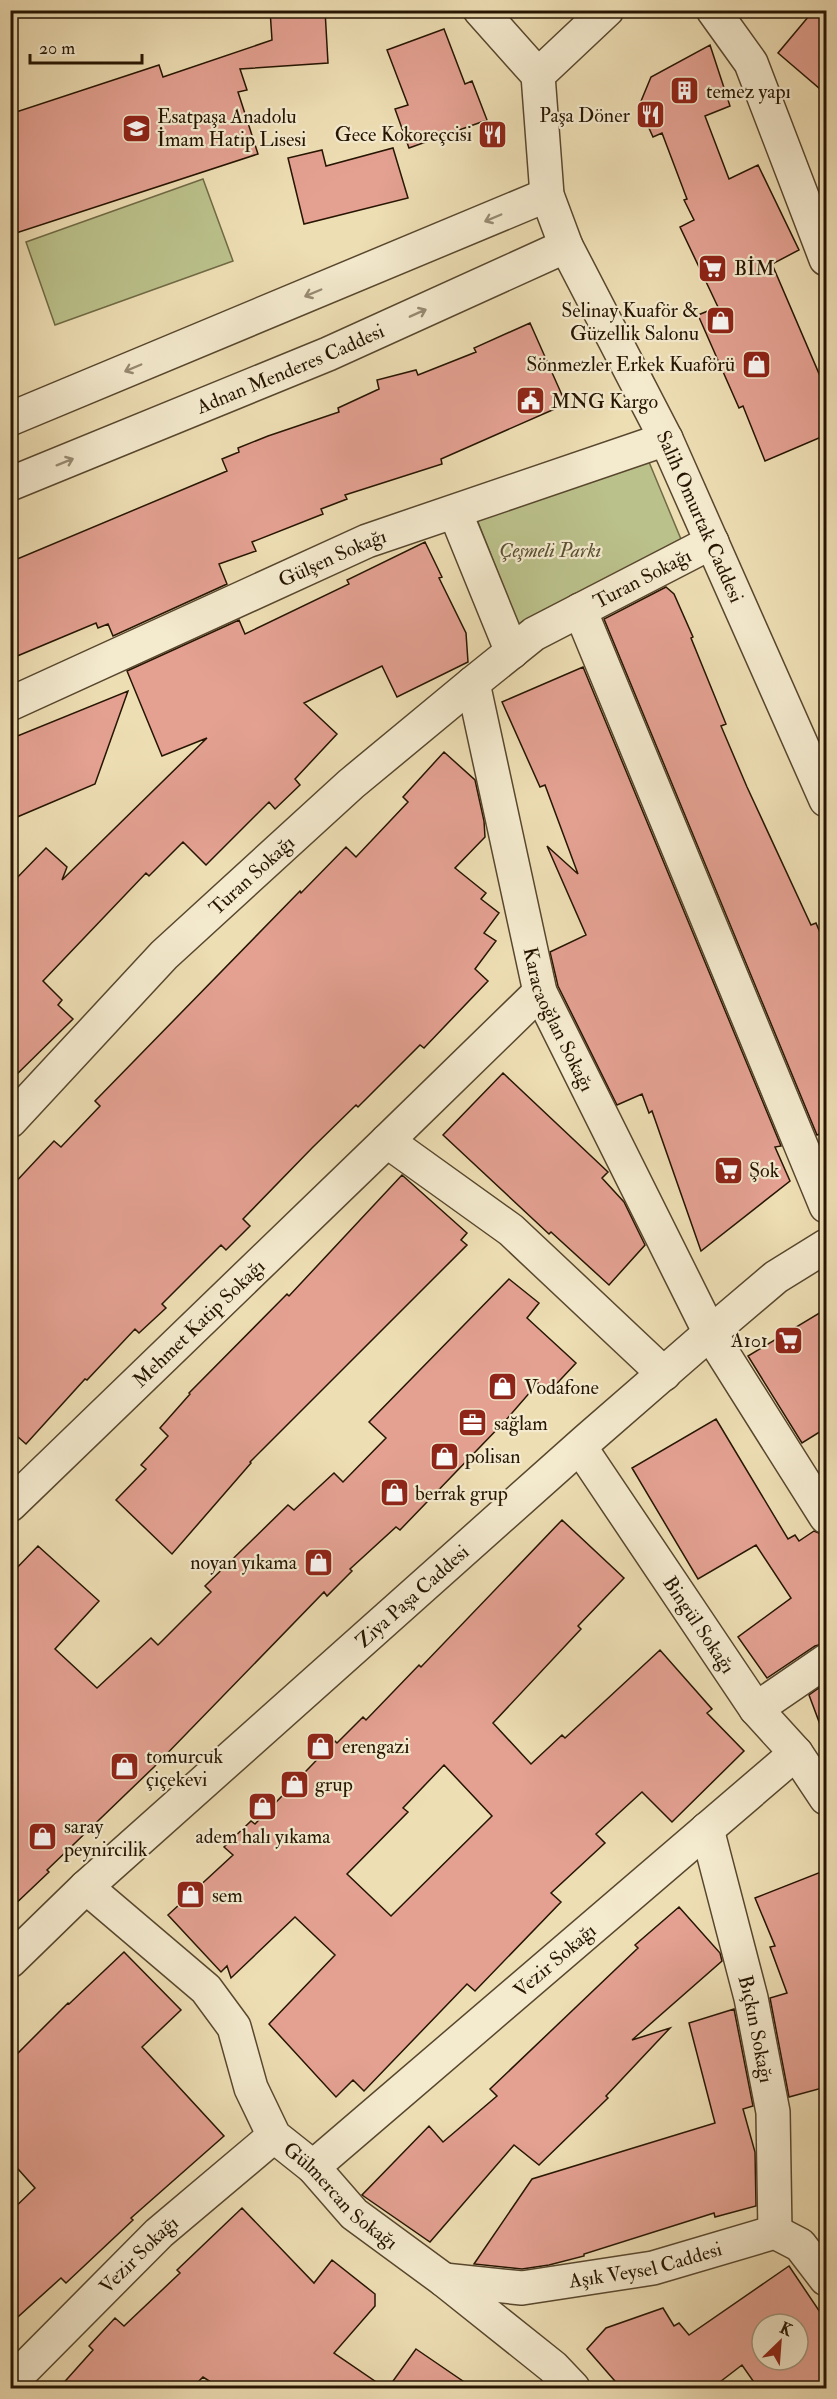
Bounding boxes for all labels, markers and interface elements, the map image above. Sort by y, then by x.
scale bar [30,27,142,65]
text: 20 m [39,37,75,60]
building icon: temez yapı [669,75,701,107]
place label: temez yapı [706,79,791,105]
restaurant icon: Paşa Döner [635,99,667,131]
place label: Paşa Döner [539,103,631,128]
place label: Esatpaşa Anadolu İmam Hatip Lisesi [157,104,306,153]
school or university icon: Esatpaşa Anadolu İmam Hatip Lisesi [120,112,152,144]
restaurant icon: Gece Kokoreçcisi [477,118,509,150]
place label: Gece Kokoreçcisi [335,122,472,147]
one-way arrow [485,213,503,224]
supermarket icon: BİM [697,252,729,284]
place label: BİM [734,256,775,281]
one-way arrow [305,288,323,299]
place label: Selinay Kuaför & Güzellik Salonu [561,298,699,346]
shop icon: Selinay Kuaför & Güzellik Salonu [704,305,736,337]
one-way arrow [409,306,427,318]
street label: Adnan Menderes Caddesi [192,318,388,419]
shop icon: Sönmezler Erkek Kuaförü [740,348,772,380]
place label: Sönmezler Erkek Kuaförü [526,352,735,377]
one-way arrow [125,363,143,374]
public building icon: MNG Kargo [514,385,546,417]
place label: MNG Kargo [551,389,658,414]
street label: Salih Omurtak Caddesi [651,426,749,606]
one-way arrow [55,456,73,467]
street label: Gülşen Sokağı [274,523,389,592]
park label: Çeşmeli Parkı [499,538,601,563]
street label: Turan Sokağı [589,543,695,614]
street label: Turan Sokağı [204,830,299,920]
street label: Karacaoğlan Sokağı [518,945,600,1095]
supermarket icon: Şok [712,1154,744,1186]
place label: Şok [749,1158,780,1183]
street label: Mehmet Katip Sokağı [127,1254,270,1393]
supermarket icon: A101 [773,1324,805,1356]
place label: A101 [730,1328,768,1353]
shop icon: Vodafone [487,1371,519,1403]
place label: Vodafone [524,1375,599,1400]
office icon: sağlam [457,1407,489,1439]
place label: sağlam [494,1411,548,1436]
shop icon: polisan [428,1440,460,1472]
place label: polisan [464,1444,520,1470]
shop icon: berrak grup [378,1477,410,1509]
place label: berrak grup [415,1481,508,1507]
street label: Ziya Paşa Caddesi [350,1539,474,1653]
shop icon: noyan yıkama [302,1546,334,1578]
place label: noyan yıkama [190,1550,298,1575]
street label: Bingül Sokağı [658,1571,741,1678]
shop icon: erengazi [305,1730,337,1762]
place label: erengazi [342,1734,410,1759]
place label: tomurcuk çiçekevi [146,1744,224,1792]
shop icon: tomurcuk çiçekevi [109,1751,141,1783]
shop icon: grup [278,1768,310,1800]
place label: grup [315,1772,353,1798]
shop icon: adem halı yıkama [247,1790,279,1822]
place label: saray peynircilik [63,1814,148,1863]
shop icon: saray peynircilik [27,1821,59,1853]
place label: adem halı yıkama [196,1824,331,1849]
shop icon: sem [175,1879,207,1911]
place label: sem [212,1883,243,1908]
street label: Vezir Sokağı [508,1918,601,2002]
street label: Bıçkın Sokağı [733,1972,780,2085]
street label: Gülmercan Sokağı [279,2136,403,2255]
street label: Vezir Sokağı [94,2210,183,2299]
street label: Aşık Veysel Caddesi [566,2236,725,2293]
north arrow [750,2312,810,2372]
text: K [777,2318,796,2341]

